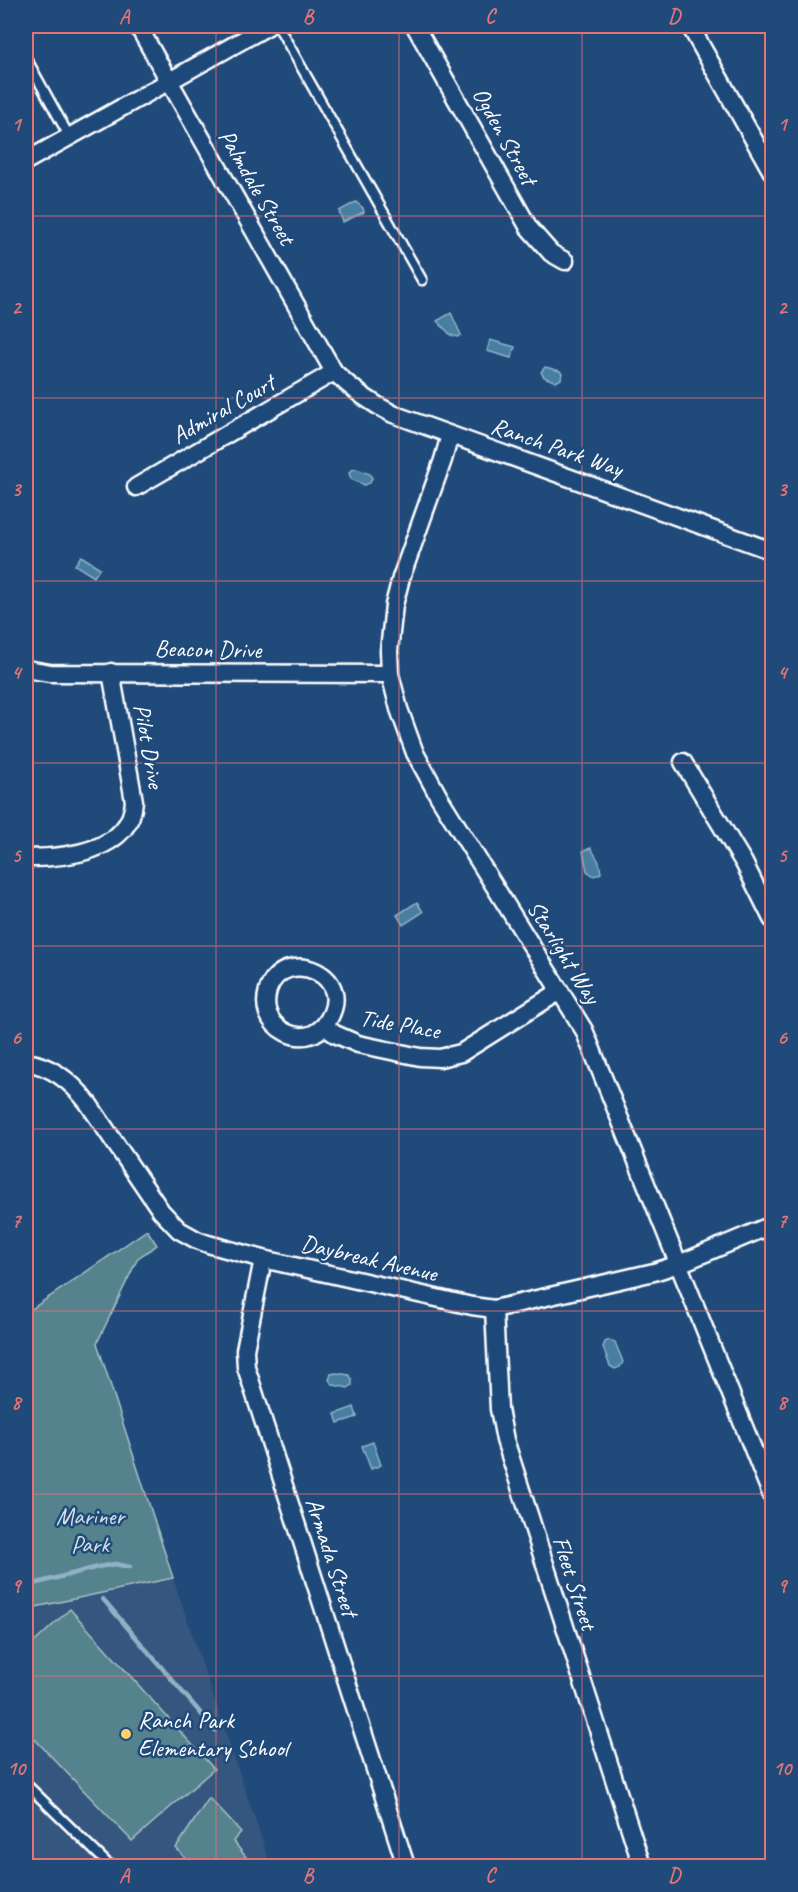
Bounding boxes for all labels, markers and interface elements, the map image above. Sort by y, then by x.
text: A [119,4,131,29]
text: B [303,4,315,29]
text: C [485,4,497,29]
text: D [668,4,682,29]
street label: Ogden Street [466,82,546,193]
text: 1 [12,112,23,137]
text: 1 [778,112,789,137]
street label: Palmdale Street [212,124,303,252]
text: 2 [12,295,23,320]
text: 2 [778,295,789,320]
street label: Admiral Court [166,366,283,451]
street label: Ranch Park Way [487,411,628,484]
text: 3 [12,477,23,502]
text: 3 [778,477,789,502]
street label: Beacon Drive [154,633,264,665]
text: 4 [12,660,24,685]
text: 4 [778,660,790,685]
street label: Pilot Drive [127,702,172,793]
text: 5 [12,843,23,868]
text: 5 [778,843,789,868]
street label: Starlight Way [520,895,608,1011]
street label: Tide Place [358,1002,444,1046]
text: 6 [11,1025,22,1050]
text: 6 [777,1025,788,1050]
text: 7 [12,1208,23,1233]
text: 7 [778,1208,789,1233]
street label: Daybreak Avenue [298,1228,442,1289]
text: 8 [12,1390,24,1415]
text: 8 [778,1390,790,1415]
street label: Armada Street [299,1494,366,1623]
park label: Mariner Park [56,1501,126,1559]
street label: Fleet Street [546,1532,605,1636]
text: 9 [12,1573,23,1598]
text: 9 [778,1573,789,1598]
place label: Ranch Park Elementary School [138,1705,292,1763]
marker: Ranch Park Elementary School [119,1727,133,1741]
text: 10 [7,1756,27,1781]
text: 10 [773,1756,793,1781]
text: A [119,1863,131,1888]
text: B [303,1863,315,1888]
text: C [485,1863,497,1888]
text: D [668,1863,682,1888]

